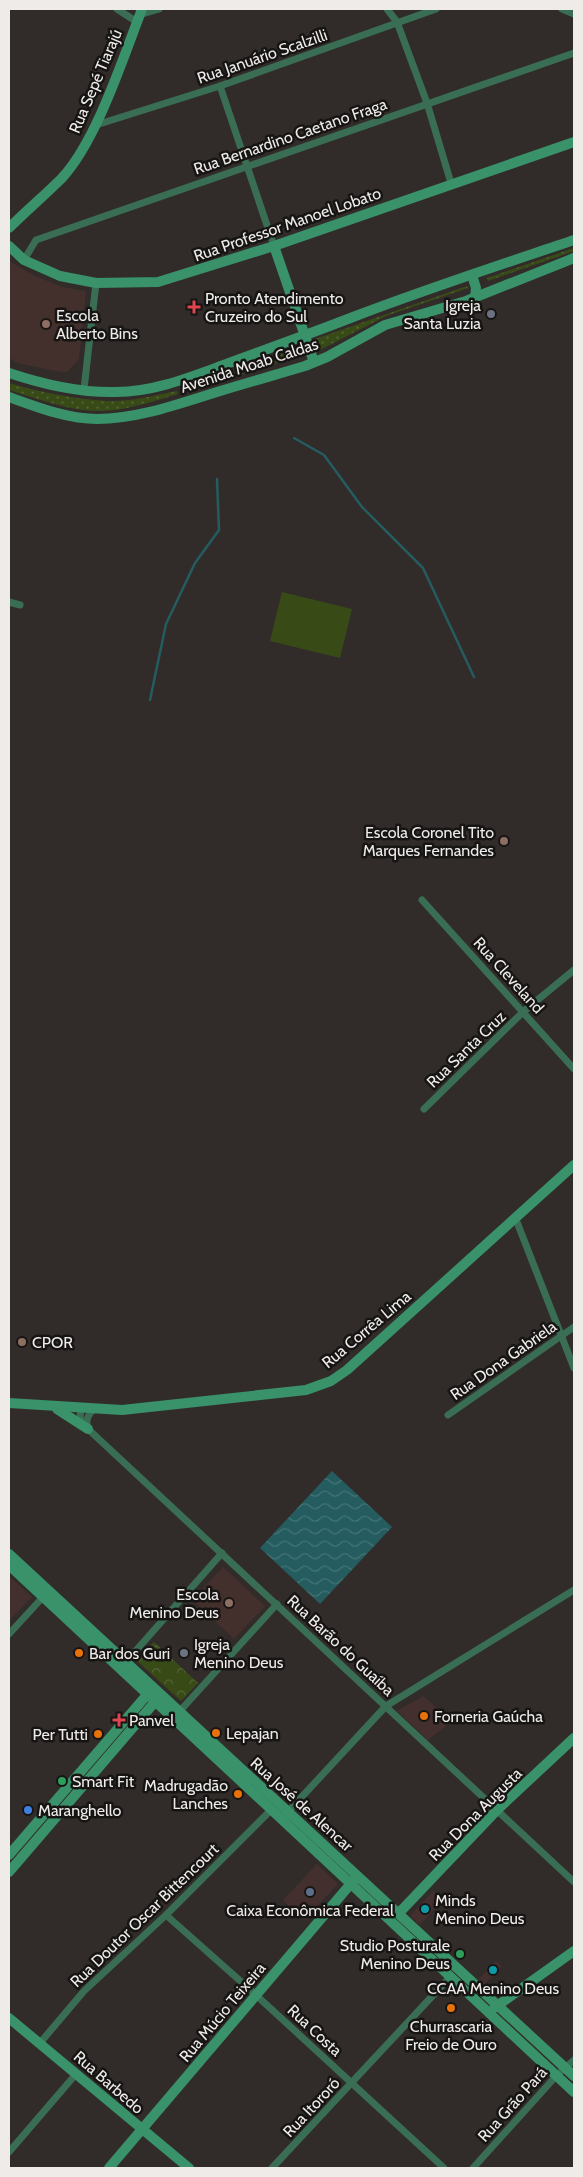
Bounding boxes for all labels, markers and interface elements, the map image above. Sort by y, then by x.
street label: Rua Januário Scalzilli [195,25,330,88]
street label: Rua Sepé Tiarajú [65,26,126,136]
street label: Rua Bernardino Caetano Fraga [191,94,390,179]
street label: Rua Professor Manoel Lobato [191,183,383,265]
place label: Pronto Atendimento Cruzeiro do Sul [205,289,344,326]
place label: Igreja Santa Luzia [404,296,481,333]
marker: Pronto Atendimento Cruzeiro do Sul [187,300,201,314]
place label: Escola Alberto Bins [56,306,138,343]
marker: Igreja Santa Luzia [485,308,497,320]
marker: Escola Alberto Bins [40,318,52,330]
street label: Avenida Moab Caldas [178,334,321,397]
place label: Escola Coronel Tito Marques Fernandes [363,823,494,860]
marker: Escola Coronel Tito Marques Fernandes [498,835,510,847]
street label: Rua Cleveland [469,933,548,1017]
street label: Rua Santa Cruz [423,1007,510,1092]
street label: Rua Corrêa Lima [318,1287,415,1372]
street label: Rua Dona Gabriela [447,1317,560,1404]
place label: CPOR [32,1333,73,1352]
marker: CPOR [16,1336,28,1348]
place label: Escola Menino Deus [130,1585,219,1622]
street label: Rua Barão do Guaíba [283,1591,398,1700]
marker: Escola Menino Deus [223,1597,235,1609]
place label: Igreja Menino Deus [194,1635,284,1672]
place label: Bar dos Guri [89,1644,170,1663]
marker: Bar dos Guri [73,1647,85,1659]
marker: Igreja Menino Deus [178,1647,190,1659]
place label: Forneria Gaúcha [434,1707,543,1726]
marker: Forneria Gaúcha [418,1710,430,1722]
place label: Panvel [129,1711,174,1730]
marker: Panvel [113,1714,125,1726]
place label: Lepajan [226,1724,279,1743]
place label: Per Tutti [33,1725,88,1744]
marker: Lepajan [210,1727,222,1739]
marker: Per Tutti [92,1728,104,1740]
street label: Rua José de Alencar [246,1753,358,1856]
street label: Rua Dona Augusta [425,1764,526,1865]
place label: Smart Fit [72,1772,135,1791]
marker: Smart Fit [56,1775,68,1787]
place label: Madrugadão Lanches [144,1776,228,1813]
marker: Madrugadão Lanches [232,1788,244,1800]
place label: Maranghello [38,1801,121,1820]
marker: Maranghello [22,1804,34,1816]
street label: Rua Doutor Oscar Bittencourt [66,1839,223,1991]
marker: Caixa Econômica Federal [304,1886,316,1898]
place label: Minds Menino Deus [435,1891,525,1928]
place label: Caixa Econômica Federal [226,1901,394,1920]
marker: Minds Menino Deus [419,1903,431,1915]
place label: Studio Posturale Menino Deus [340,1936,450,1973]
marker: Studio Posturale Menino Deus [454,1948,466,1960]
street label: Rua Múcio Teixeira [175,1959,270,2066]
marker: CCAA Menino Deus [487,1964,499,1976]
place label: CCAA Menino Deus [427,1979,559,1998]
street label: Rua Costa [284,2000,346,2060]
marker: Churrascaria Freio de Ouro [445,2002,457,2014]
place label: Churrascaria Freio de Ouro [405,2017,497,2054]
street label: Rua Barbedo [70,2047,148,2118]
street label: Rua Grão Pará [474,2063,551,2146]
street label: Rua Itororó [279,2073,344,2141]

